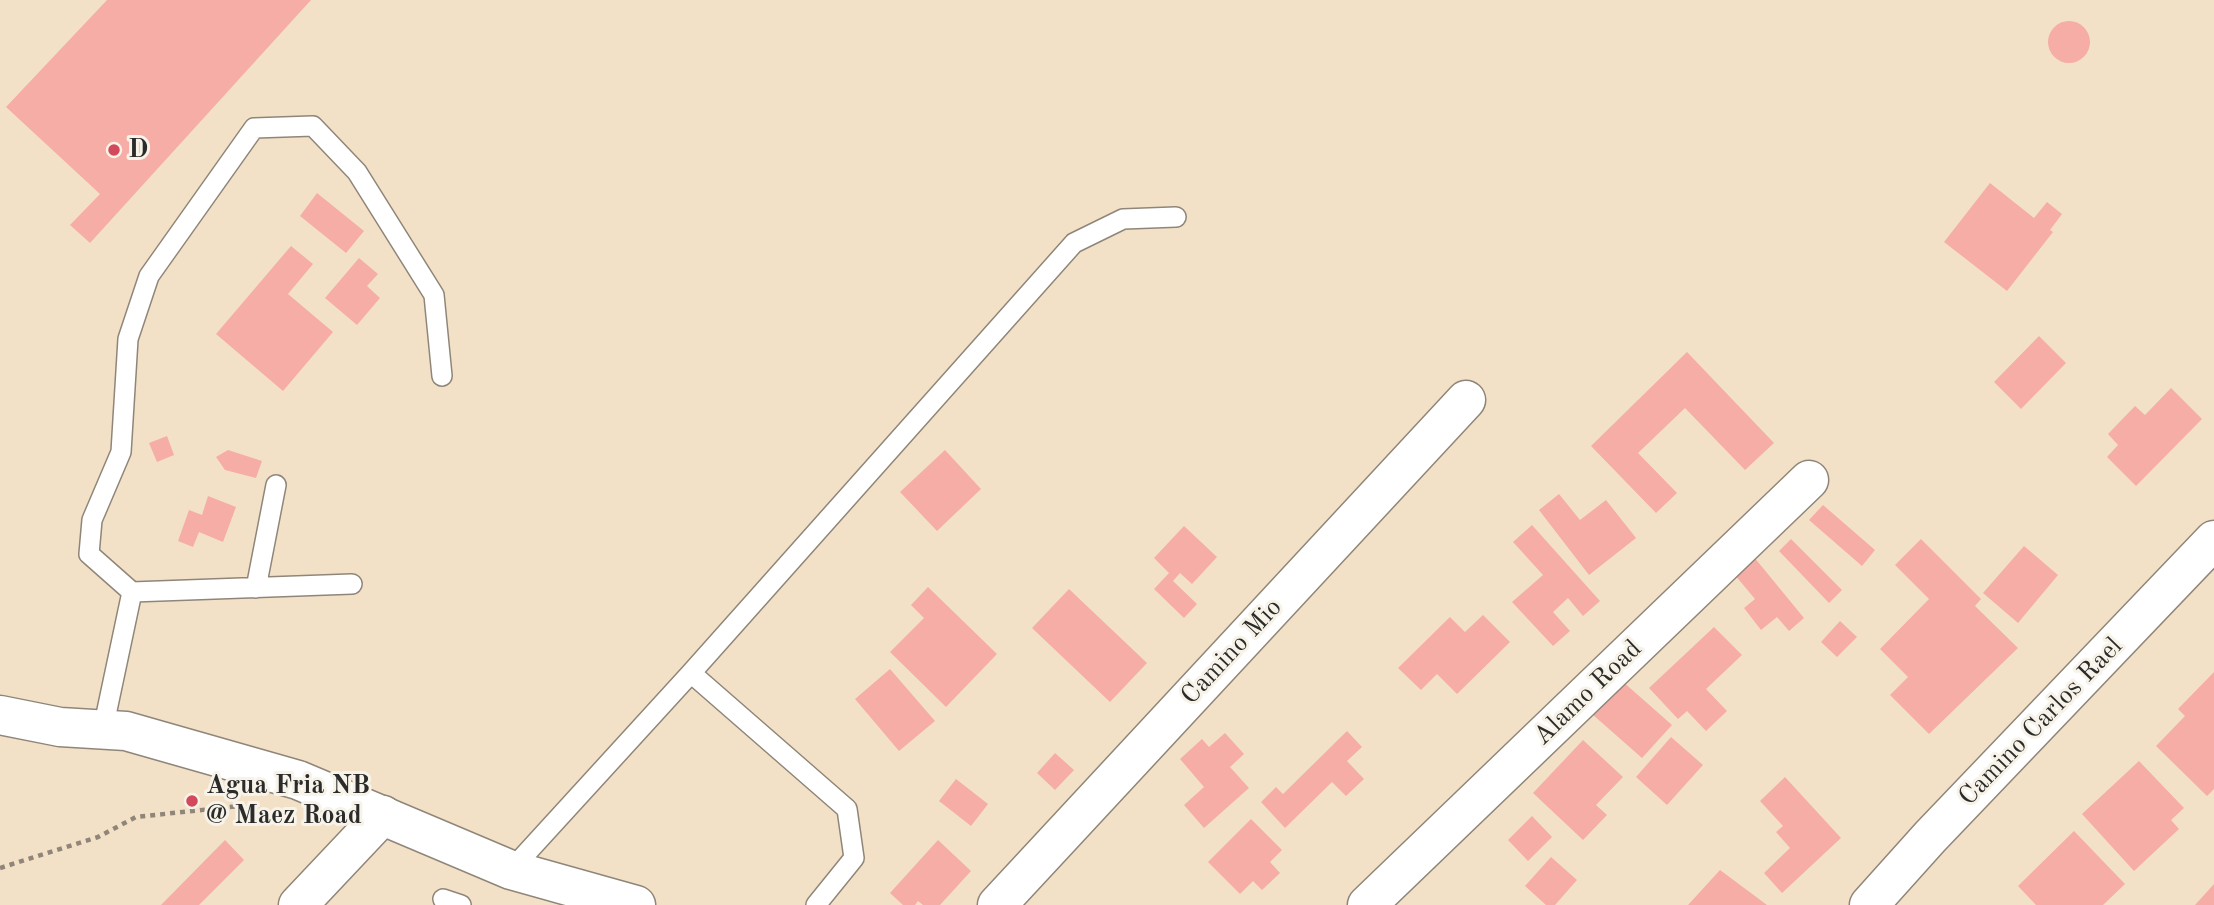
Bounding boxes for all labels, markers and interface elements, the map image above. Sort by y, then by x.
place label: D [128,134,148,166]
marker: D [106,142,122,158]
street label: Camino Mio [1175,592,1289,712]
street label: Camino Carlos Rael [1953,631,2129,813]
street label: Alamo Road [1527,634,1649,752]
place label: Agua Fria NB @ Maez Road [206,770,370,832]
marker: Agua Fria NB @ Maez Road [184,793,200,809]

